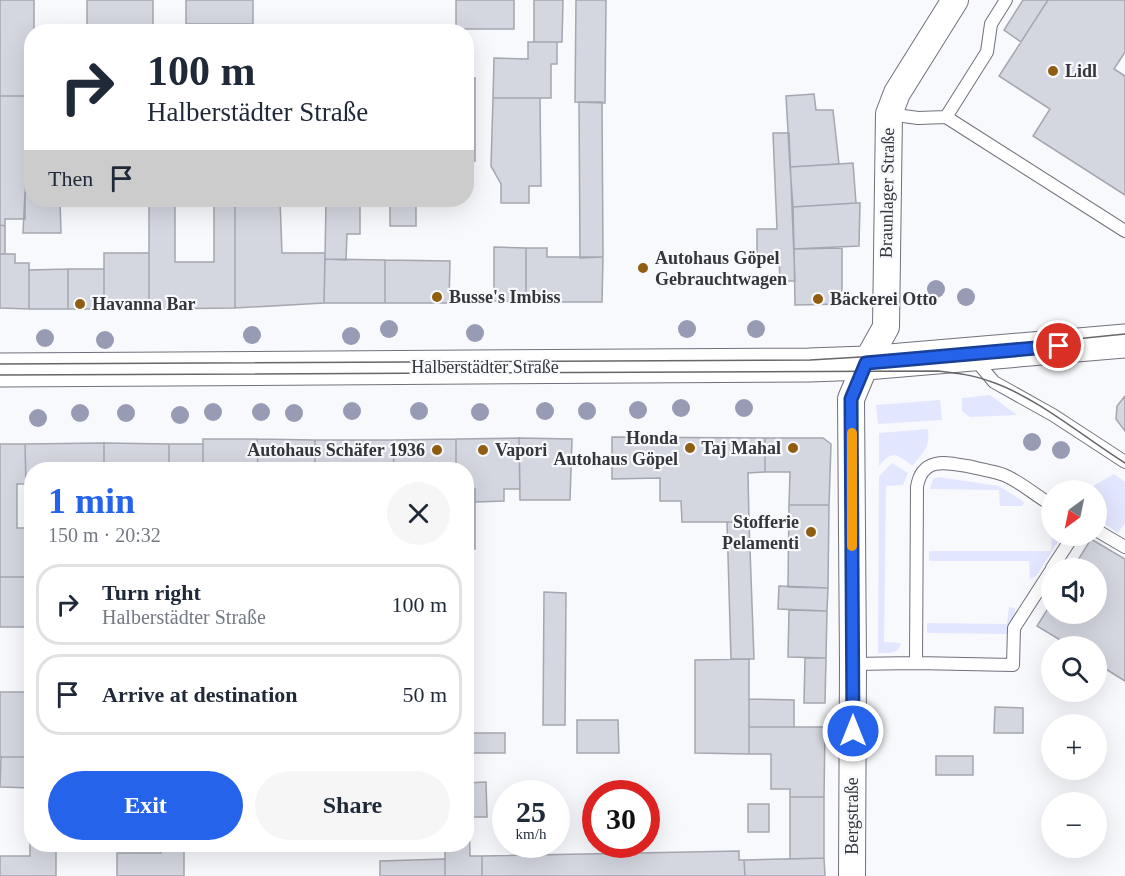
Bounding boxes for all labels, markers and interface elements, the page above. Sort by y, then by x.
icon: right [48,48,126,126]
text: 100 m [147,48,256,94]
place label: Lidl [1065,61,1097,81]
marker: Lidl [1046,64,1060,78]
text: Halberstädter Straße [147,97,368,127]
street label: Braunlager Straße [876,128,898,258]
icon: arrive [105,162,138,195]
text: Then [48,166,93,191]
place label: Autohaus Göpel Gebrauchtwagen [655,248,787,289]
marker: Autohaus Göpel Gebrauchtwagen [636,261,650,275]
place label: Busse's Imbiss [449,287,561,307]
place label: Bäckerei Otto [830,289,937,309]
marker: Busse's Imbiss [430,290,444,304]
marker: Bäckerei Otto [811,292,825,306]
place label: Havanna Bar [92,294,196,314]
marker: Havanna Bar [73,297,87,311]
pin [1033,320,1084,371]
icon: arrive [1042,329,1075,362]
street label: Halberstädter Straße [411,357,559,377]
place label: Honda Autohaus Göpel [553,428,678,469]
place label: Taj Mahal [701,438,781,458]
place label: Autohaus Schäfer 1936 [247,440,425,460]
place label: Vapori [495,440,547,460]
marker: Honda Autohaus Göpel [683,441,697,455]
marker: Taj Mahal [786,441,800,455]
marker: Autohaus Schäfer 1936 [430,443,444,457]
marker: Vapori [476,443,490,457]
north arrow [1041,480,1107,546]
map controls [1041,480,1107,858]
text: 1 min [48,481,135,521]
button: close [387,482,450,545]
place label: Stofferie Pelamenti [722,512,799,553]
text: 150 m · 20:32 [48,524,161,546]
marker: Stofferie Pelamenti [804,525,818,539]
button: sound [1041,558,1107,624]
text: Turn right [102,580,201,605]
icon: right [51,588,84,621]
text: 100 m [391,592,447,617]
text: Halberstädter Straße [102,606,266,628]
button: search [1041,636,1107,702]
icon: arrive [51,678,84,711]
text: Arrive at destination [102,682,298,707]
text: 50 m [402,682,447,707]
position arrow [821,699,885,763]
button: + [1041,714,1107,780]
button: Exit [48,771,243,840]
button: Share [255,771,450,840]
street label: Bergstraße [842,777,862,855]
speed limit sign: 30 [582,780,660,858]
button: − [1041,792,1107,858]
text: 25 [516,795,546,828]
text: km/h [516,826,546,842]

